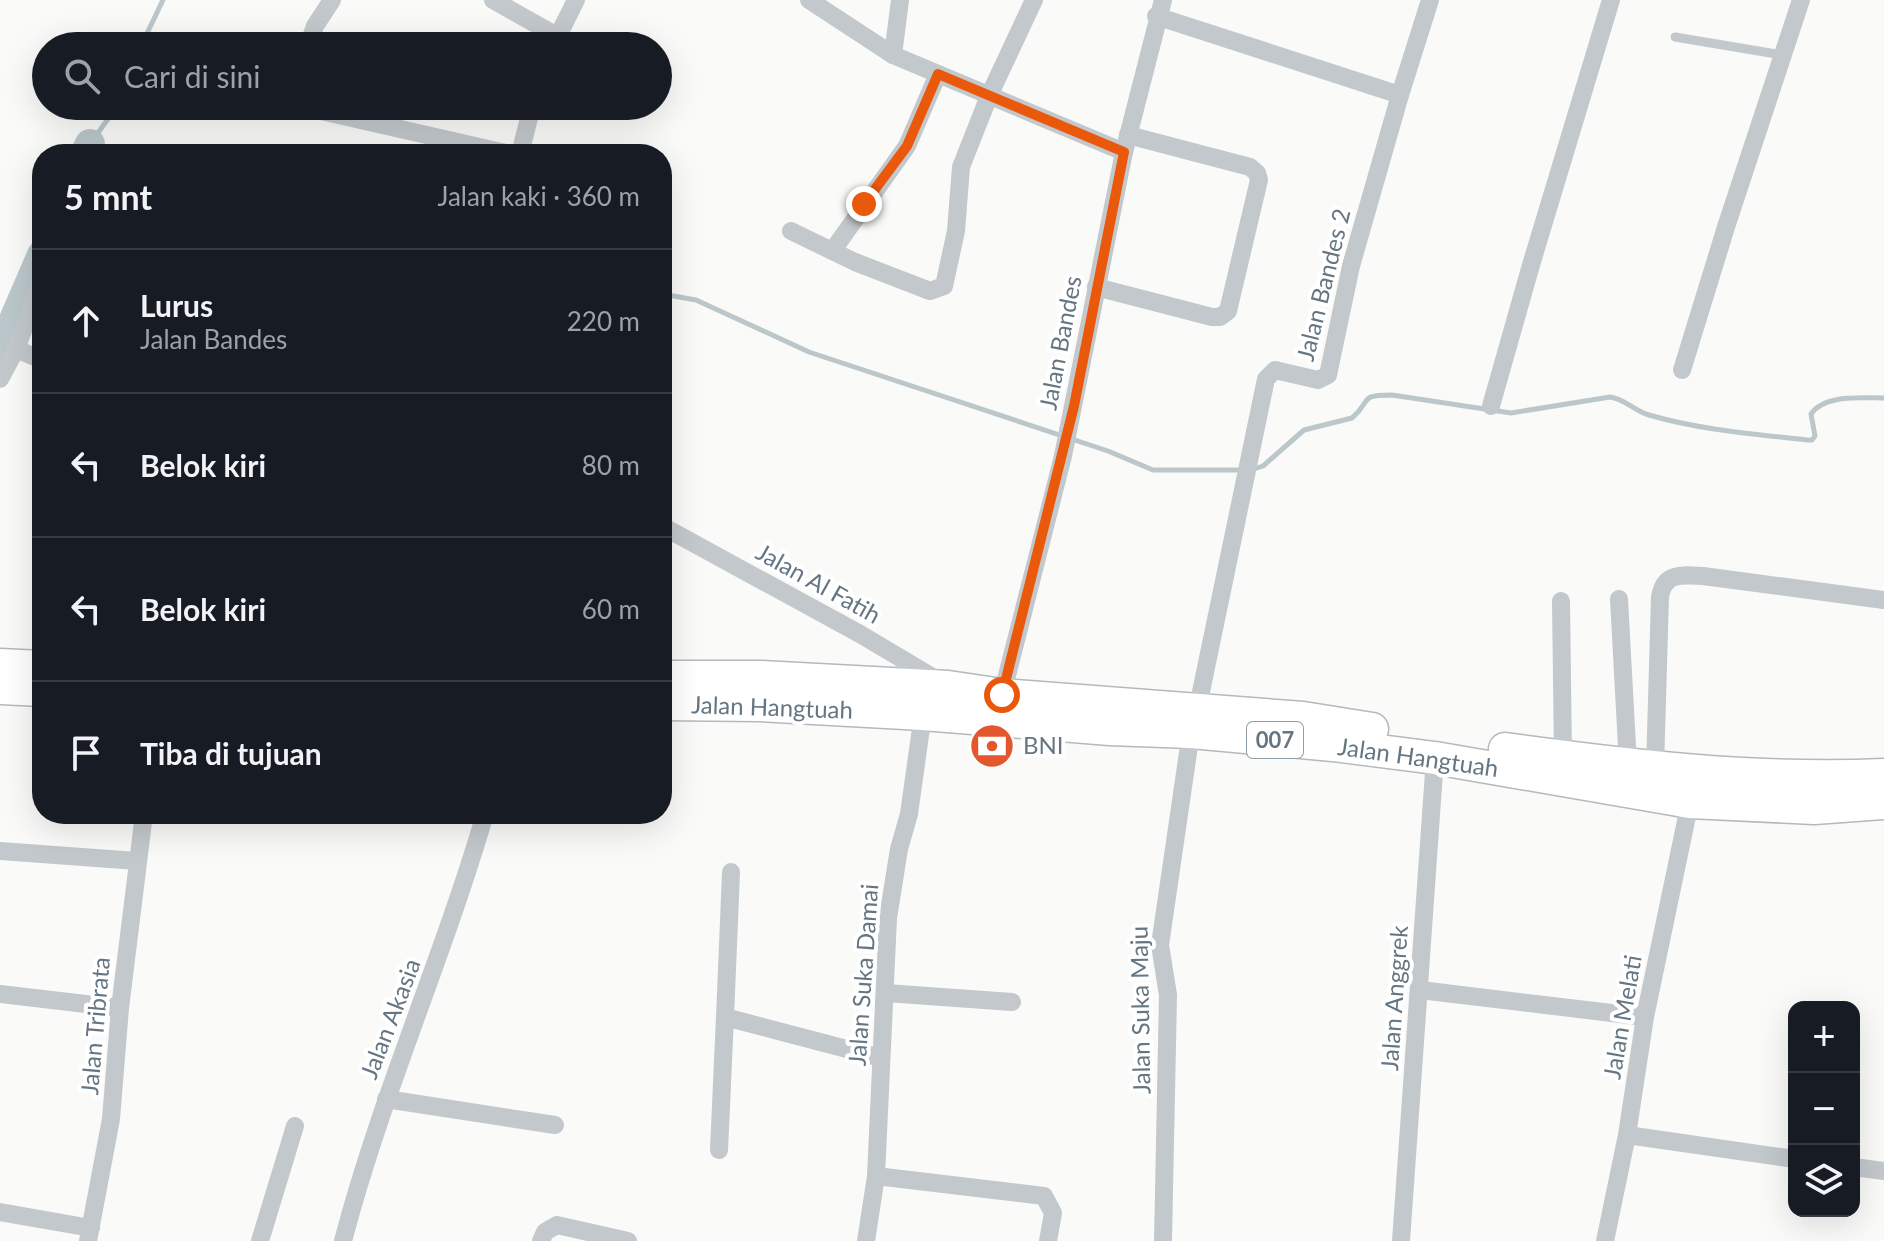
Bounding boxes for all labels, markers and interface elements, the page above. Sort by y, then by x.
search box [32,32,672,120]
icon: search [60,54,104,98]
text: Cari di sini [124,58,261,94]
text: 5 mnt [64,176,152,217]
text: Jalan kaki · 360 m [437,180,640,212]
route end [846,186,882,222]
street label: Jalan Bandes 2 [1290,205,1355,364]
street label: Jalan Bandes [1032,273,1087,412]
text: Lurus [140,287,213,323]
icon: ahead [64,299,108,343]
text: 220 m [567,305,640,337]
text: Jalan Bandes [140,323,287,355]
icon: left [64,443,108,487]
text: Belok kiri [140,447,266,483]
text: 80 m [582,449,640,481]
street label: Jalan Al Fatih [751,537,886,629]
icon: left [64,587,108,631]
text: Belok kiri [140,591,266,627]
text: 60 m [582,593,640,625]
route start [984,677,1020,713]
street label: Jalan Hangtuah [691,689,853,724]
bank icon: BNI [968,722,1016,770]
road number: 007 [1247,722,1303,758]
place label: BNI [1023,730,1064,759]
icon: arrive [64,731,108,775]
street label: Jalan Hangtuah [1336,731,1500,782]
text: Tiba di tujuan [140,735,322,771]
street label: Jalan Suka Damai [842,883,883,1067]
street label: Jalan Anggrek [1374,923,1413,1071]
street label: Jalan Suka Maju [1124,926,1155,1094]
street label: Jalan Melati [1596,952,1647,1081]
street label: Jalan Akasia [353,954,426,1083]
street label: Jalan Tribrata [74,956,115,1096]
map controls [1788,1001,1860,1217]
button: + [1788,1001,1860,1073]
button: − [1788,1073,1860,1145]
button: layers [1788,1145,1860,1217]

